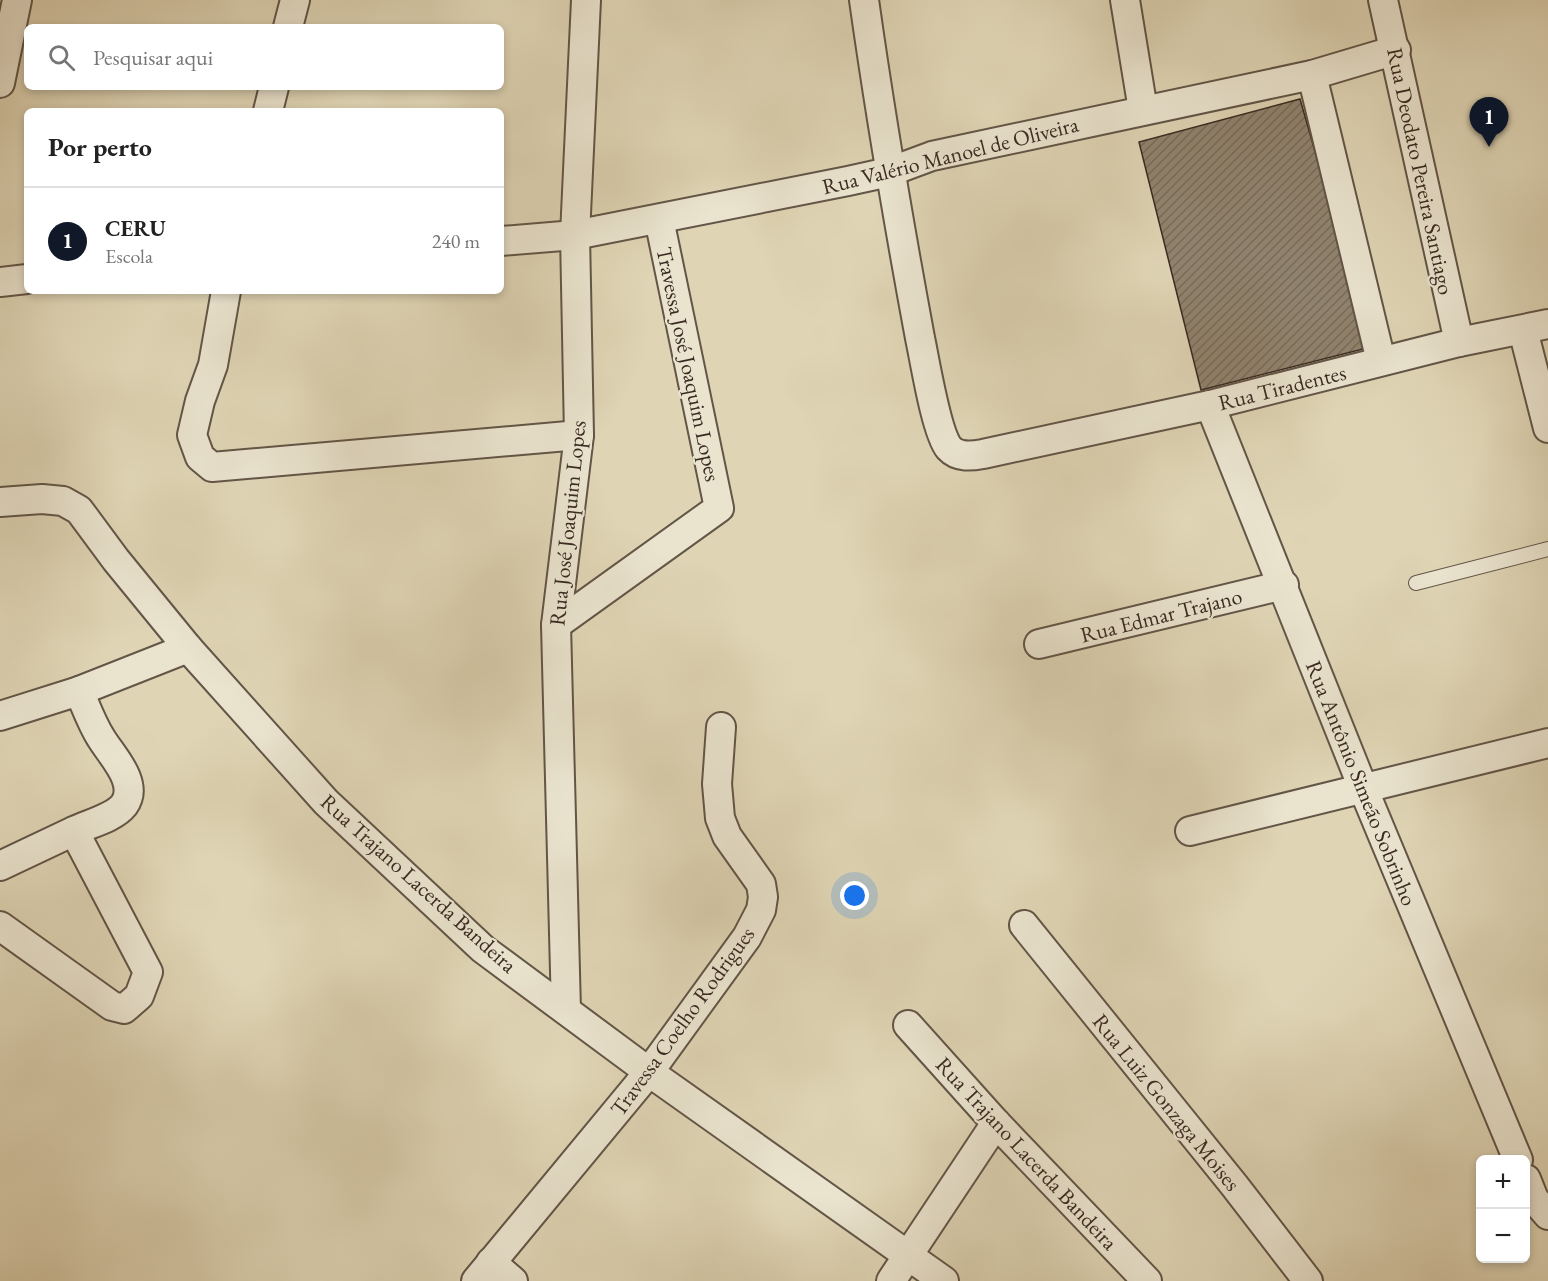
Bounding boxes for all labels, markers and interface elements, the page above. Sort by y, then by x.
search box [24,24,504,90]
icon: search [45,41,78,74]
text: Pesquisar aqui [93,43,213,72]
street label: Rua Deodato Pereira Santiago [1380,45,1461,297]
pin: 1 [1470,98,1508,147]
street label: Rua Valério Manoel de Oliveira [819,110,1082,201]
text: Por perto [48,130,152,164]
text: CERU [105,214,166,243]
text: 1 [62,228,73,254]
text: 240 m [432,228,480,254]
text: Escola [105,243,153,269]
street label: Travessa José Joaquim Lopes [649,244,728,484]
street label: Rua Tiradentes [1215,358,1349,417]
street label: Rua José Joaquim Lopes [542,419,593,627]
street label: Rua Edmar Trajano [1077,581,1245,650]
street label: Rua Antônio Simeão Sobrinho [1299,656,1424,910]
street label: Rua Trajano Lacerda Bandeira [314,787,523,979]
your location [840,881,869,910]
street label: Travessa Coelho Rodrigues [604,921,761,1122]
street label: Rua Luiz Gonzaga Moises [1086,1008,1247,1197]
street label: Rua Trajano Lacerda Bandeira [929,1050,1124,1256]
map controls [1476,1155,1530,1263]
button: + [1476,1155,1530,1209]
button: − [1476,1209,1530,1263]

